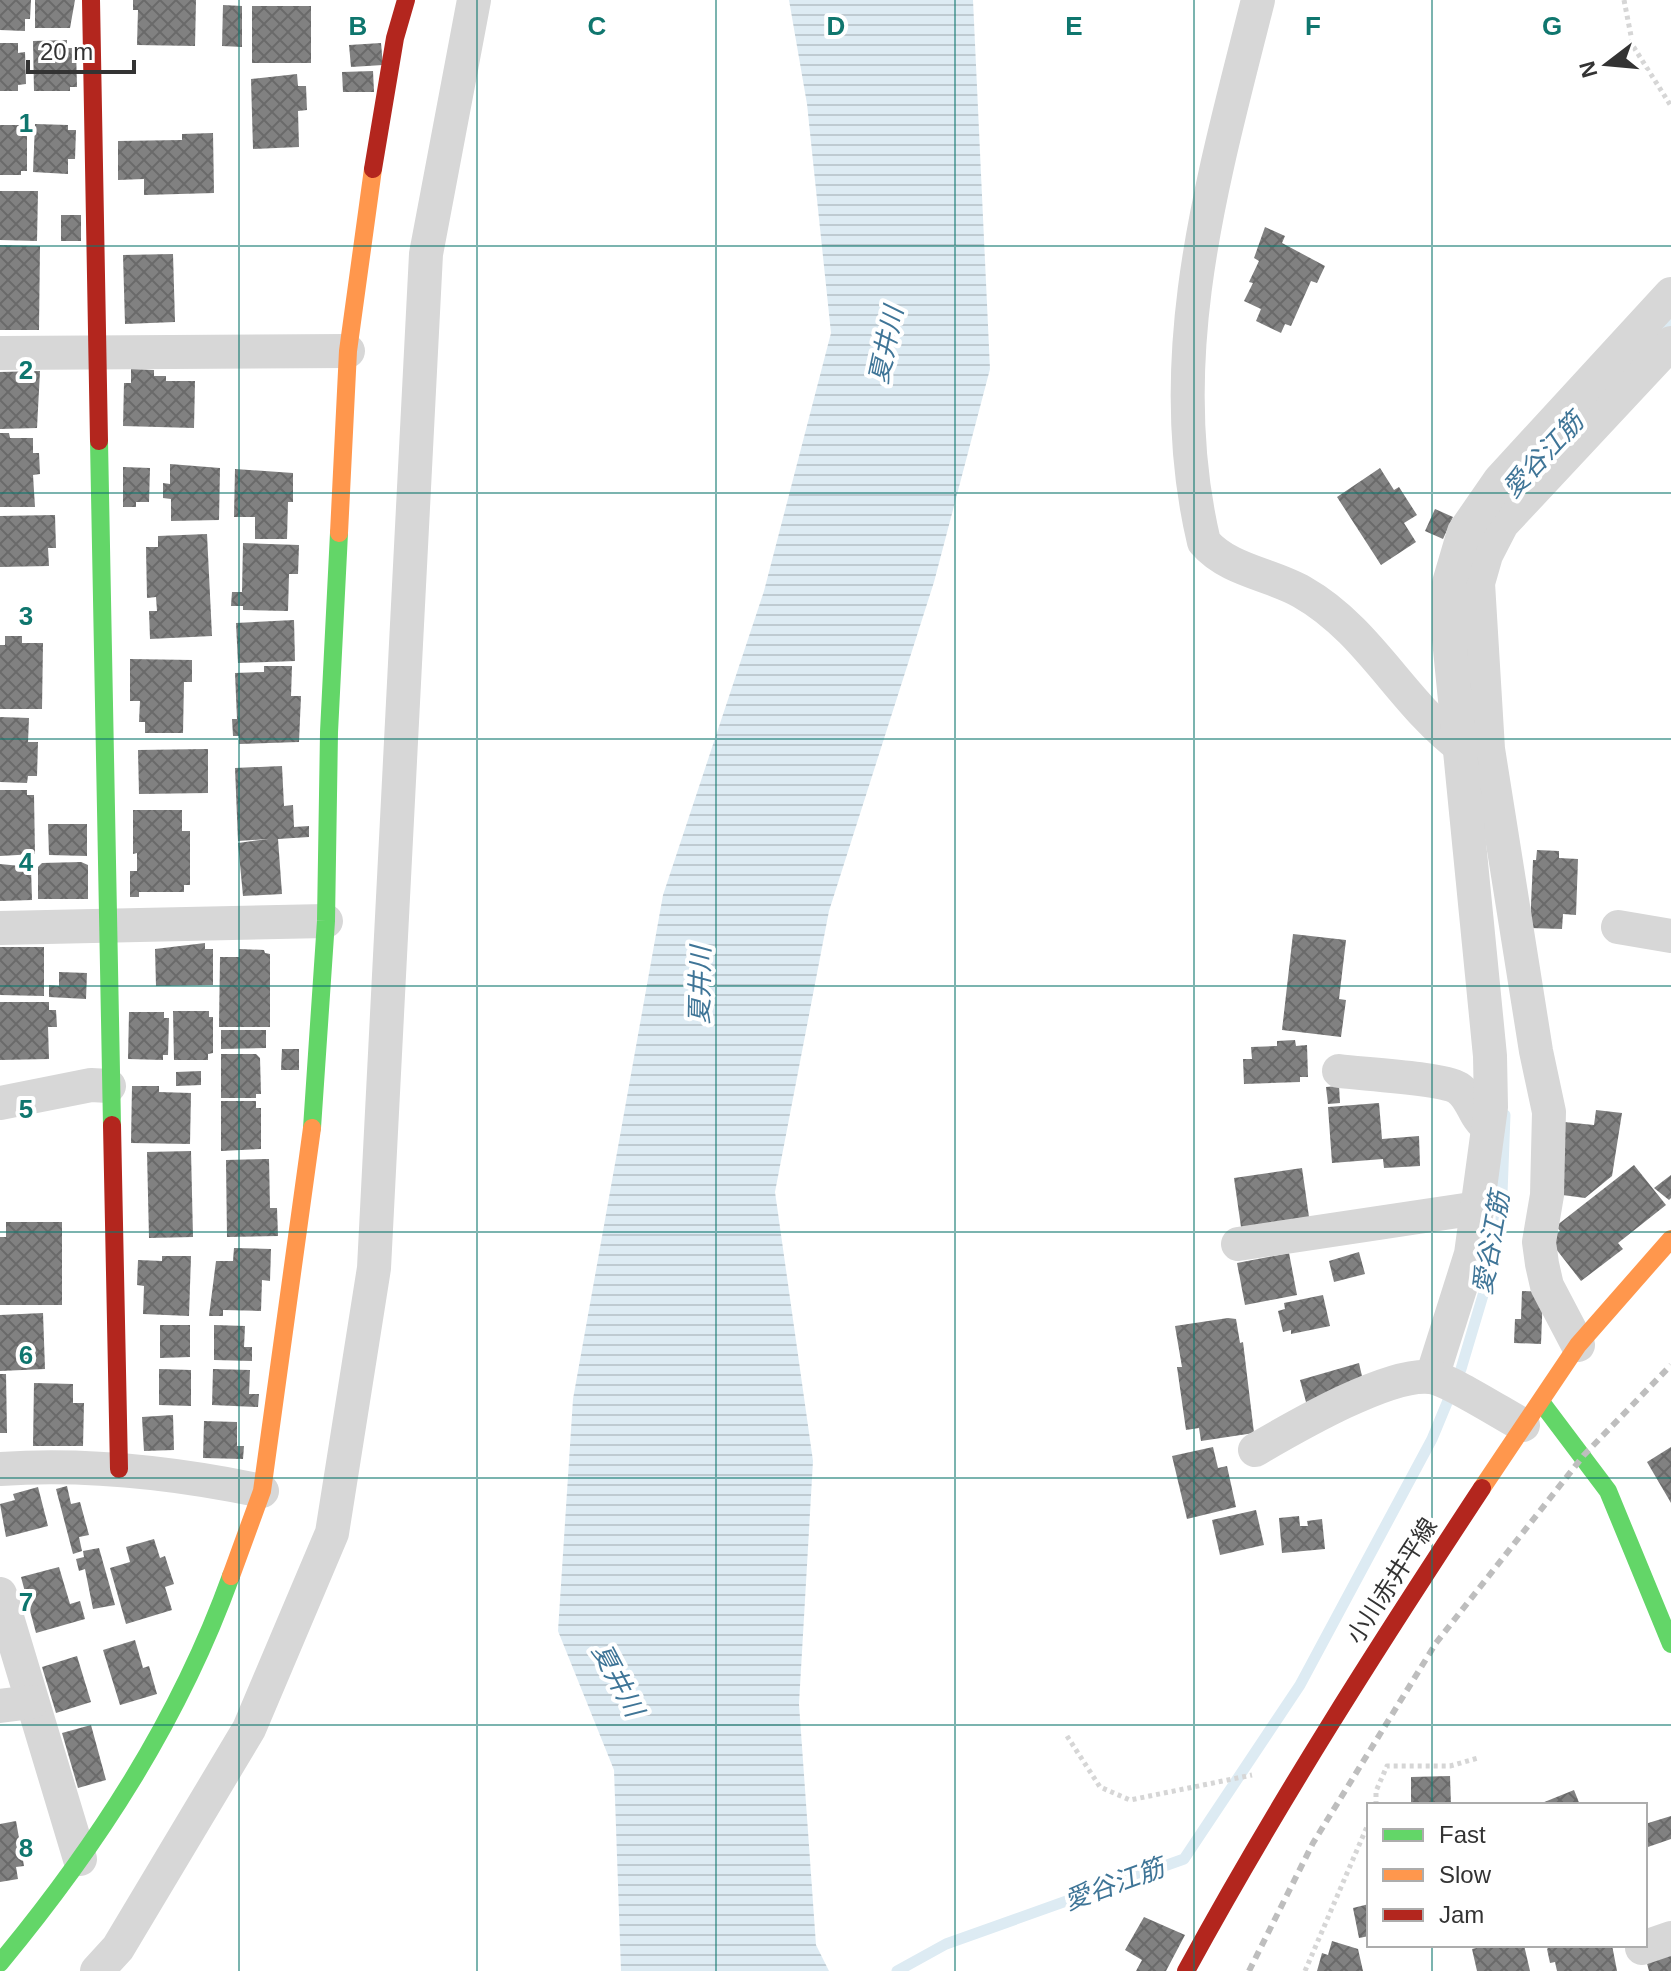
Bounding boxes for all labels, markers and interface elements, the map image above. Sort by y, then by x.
text: B [349,11,367,41]
text: C [588,11,607,41]
text: D [827,11,845,41]
text: E [1065,11,1083,41]
text: F [1305,11,1321,41]
text: G [1542,11,1562,41]
scale bar [28,24,134,74]
north arrow [1567,24,1647,104]
text: 20 m [40,38,93,65]
text: N [1574,58,1602,80]
text: 1 [19,108,33,138]
water label: 夏井川 [863,301,909,386]
text: 2 [19,355,33,385]
water label: 愛谷江筋 [1497,404,1592,503]
text: 3 [19,601,33,631]
text: 4 [19,847,34,877]
water label: 夏井川 [684,943,716,1024]
text: 5 [19,1094,33,1124]
water label: 愛谷江筋 [1467,1185,1515,1297]
text: 6 [19,1340,33,1370]
street label: 小川赤井平線 [1341,1513,1442,1648]
text: 7 [19,1587,33,1617]
water label: 夏井川 [586,1639,651,1724]
legend [1367,1803,1647,1947]
text: Fast [1439,1821,1486,1848]
text: 8 [19,1833,33,1863]
water label: 愛谷江筋 [1060,1851,1172,1916]
text: Slow [1439,1861,1492,1888]
text: Jam [1439,1901,1484,1928]

